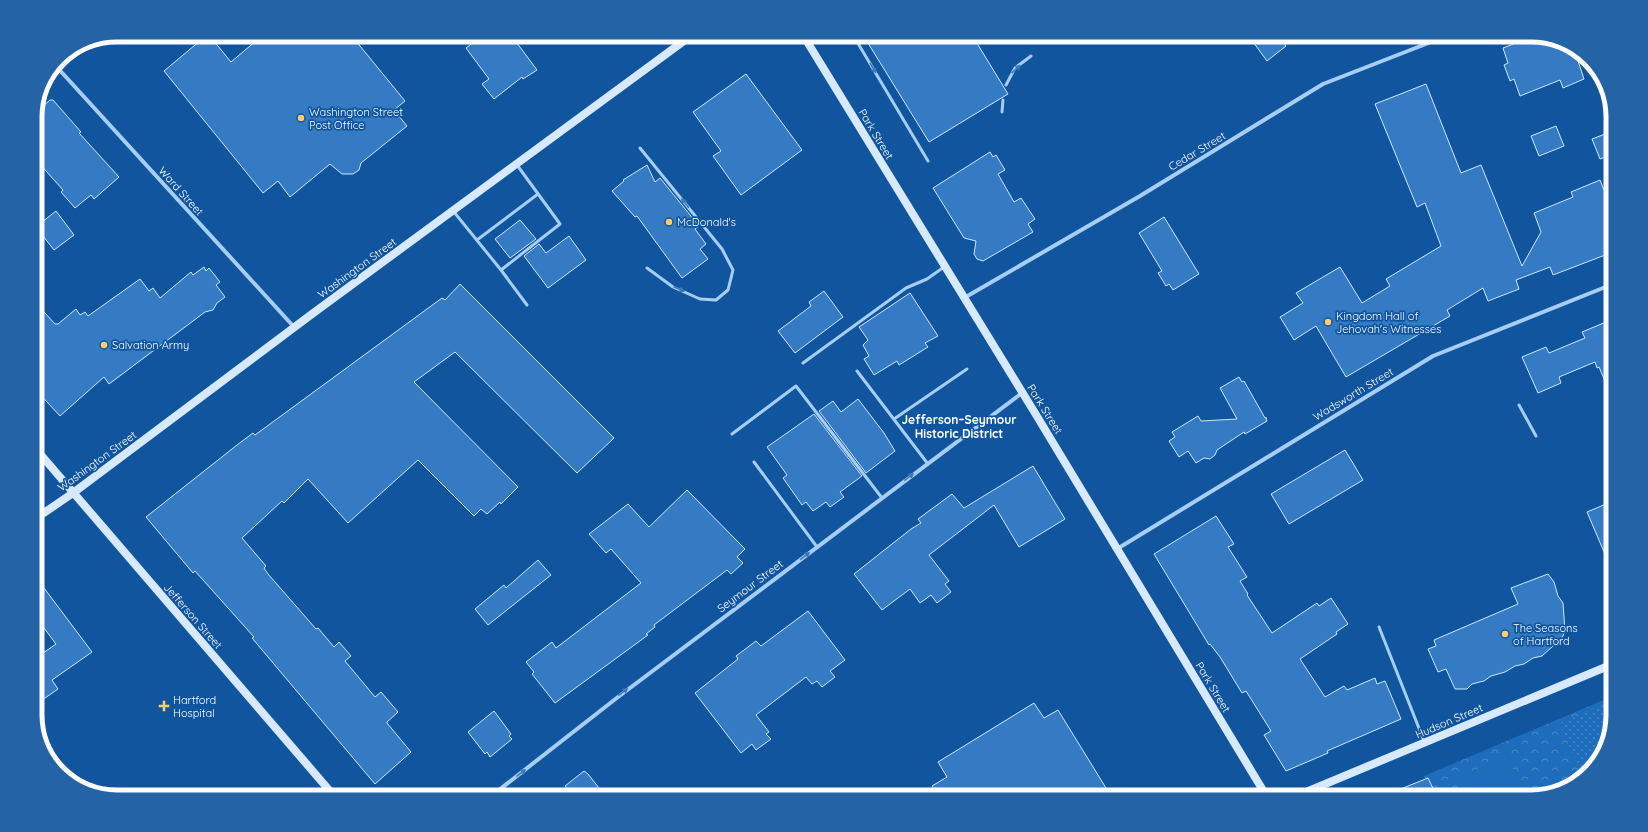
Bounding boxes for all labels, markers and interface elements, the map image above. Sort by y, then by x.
one-way arrow [869,63,877,73]
one-way arrow [1011,64,1021,74]
place label: Washington Street Post Office [309,105,403,132]
street label: Park Street [855,106,897,162]
marker: Washington Street Post Office [296,113,306,123]
street label: Cedar Street [1166,128,1228,173]
street label: Ward Street [155,164,207,219]
one-way arrow [680,198,689,209]
place label: McDonald's [677,215,736,229]
marker: McDonald's [664,217,674,227]
street label: Washington Street [315,235,399,301]
one-way arrow [674,286,685,292]
place label: Kingdom Hall of Jehovah's Witnesses [1336,309,1441,336]
marker: Kingdom Hall of Jehovah's Witnesses [1323,317,1333,327]
place label: Salvation Army [112,338,189,352]
marker: Salvation Army [99,340,109,350]
street label: Wadsworth Street [1310,364,1396,423]
street label: Park Street [1024,381,1066,437]
district label: Jefferson–Seymour Historic District [901,412,1017,441]
street label: Washington Street [55,428,139,494]
one-way arrow [904,473,915,482]
one-way arrow [800,552,811,560]
street label: Seymour Street [714,557,786,615]
street label: Jefferson Street [161,580,225,652]
place label: The Seasons of Hartford [1513,621,1578,648]
marker: The Seasons of Hartford [1500,629,1510,639]
street label: Park Street [1192,659,1234,715]
one-way arrow [618,689,628,697]
place label: Hartford Hospital [173,693,216,720]
marker: Hartford Hospital [158,700,170,712]
street label: Hudson Street [1413,700,1485,742]
one-way arrow [515,768,526,777]

